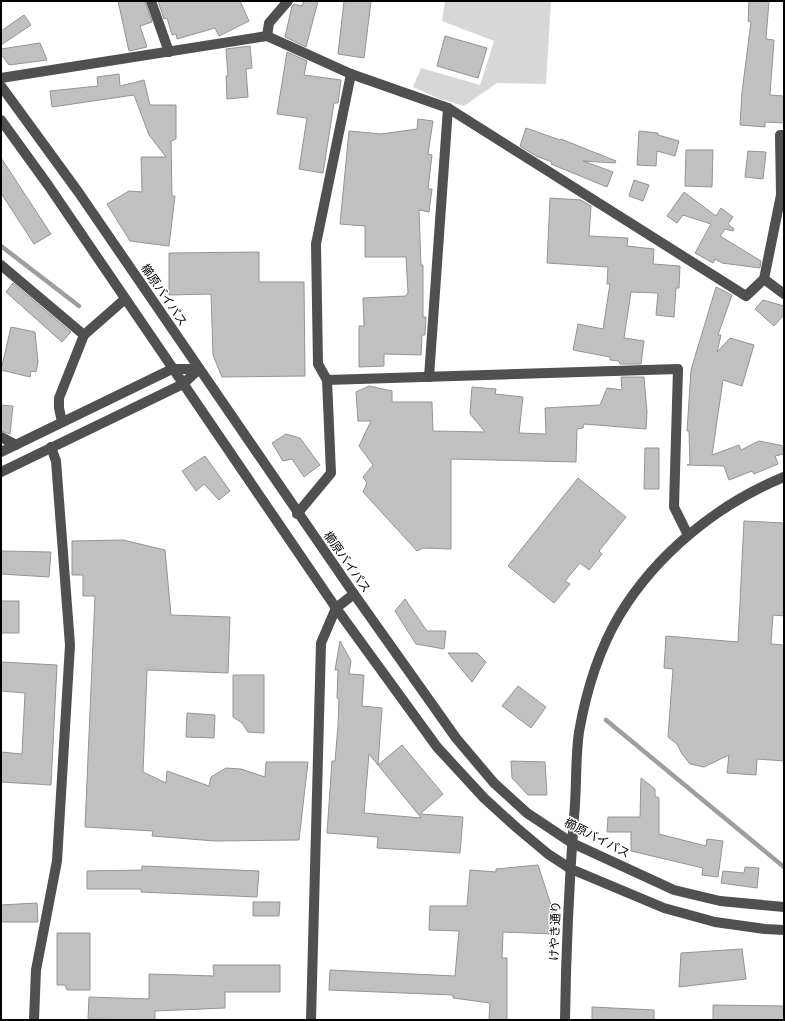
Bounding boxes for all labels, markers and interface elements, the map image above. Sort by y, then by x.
street label: 櫛原バイパス [138,261,190,329]
street label: 櫛原バイパス [321,529,373,595]
street label: 櫛原バイパス [562,815,632,861]
street label: けやき通り [547,901,563,961]

